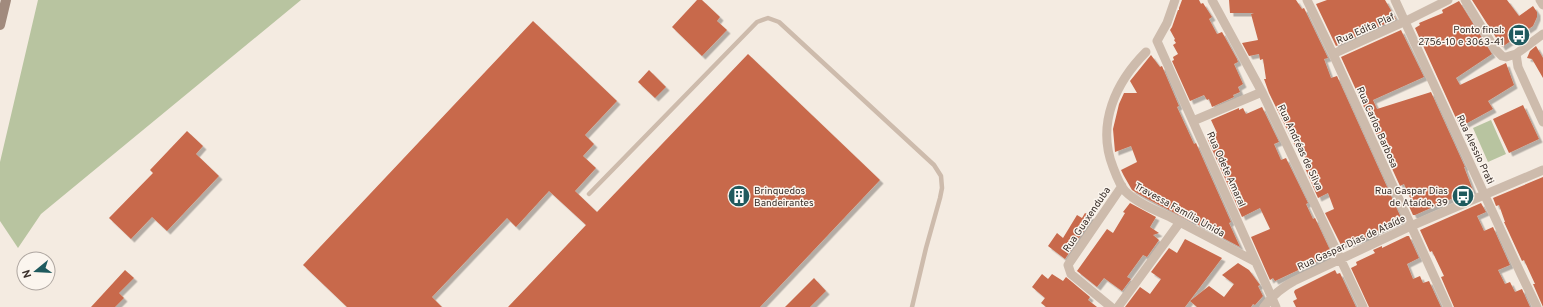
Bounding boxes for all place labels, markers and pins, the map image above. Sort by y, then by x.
bus stop icon: Ponto final: 2756-10 e 3063-41 [1506,22,1532,48]
place label: Ponto final: 2756-10 e 3063-41 [1418,24,1504,49]
building icon: Brinquedos Bandeirantes [726,183,752,209]
bus stop icon: Rua Gaspar Dias de Ataíde, 39 [1450,183,1476,209]
place label: Brinquedos Bandeirantes [754,185,814,210]
place label: Rua Gaspar Dias de Ataíde, 39 [1375,185,1448,210]

